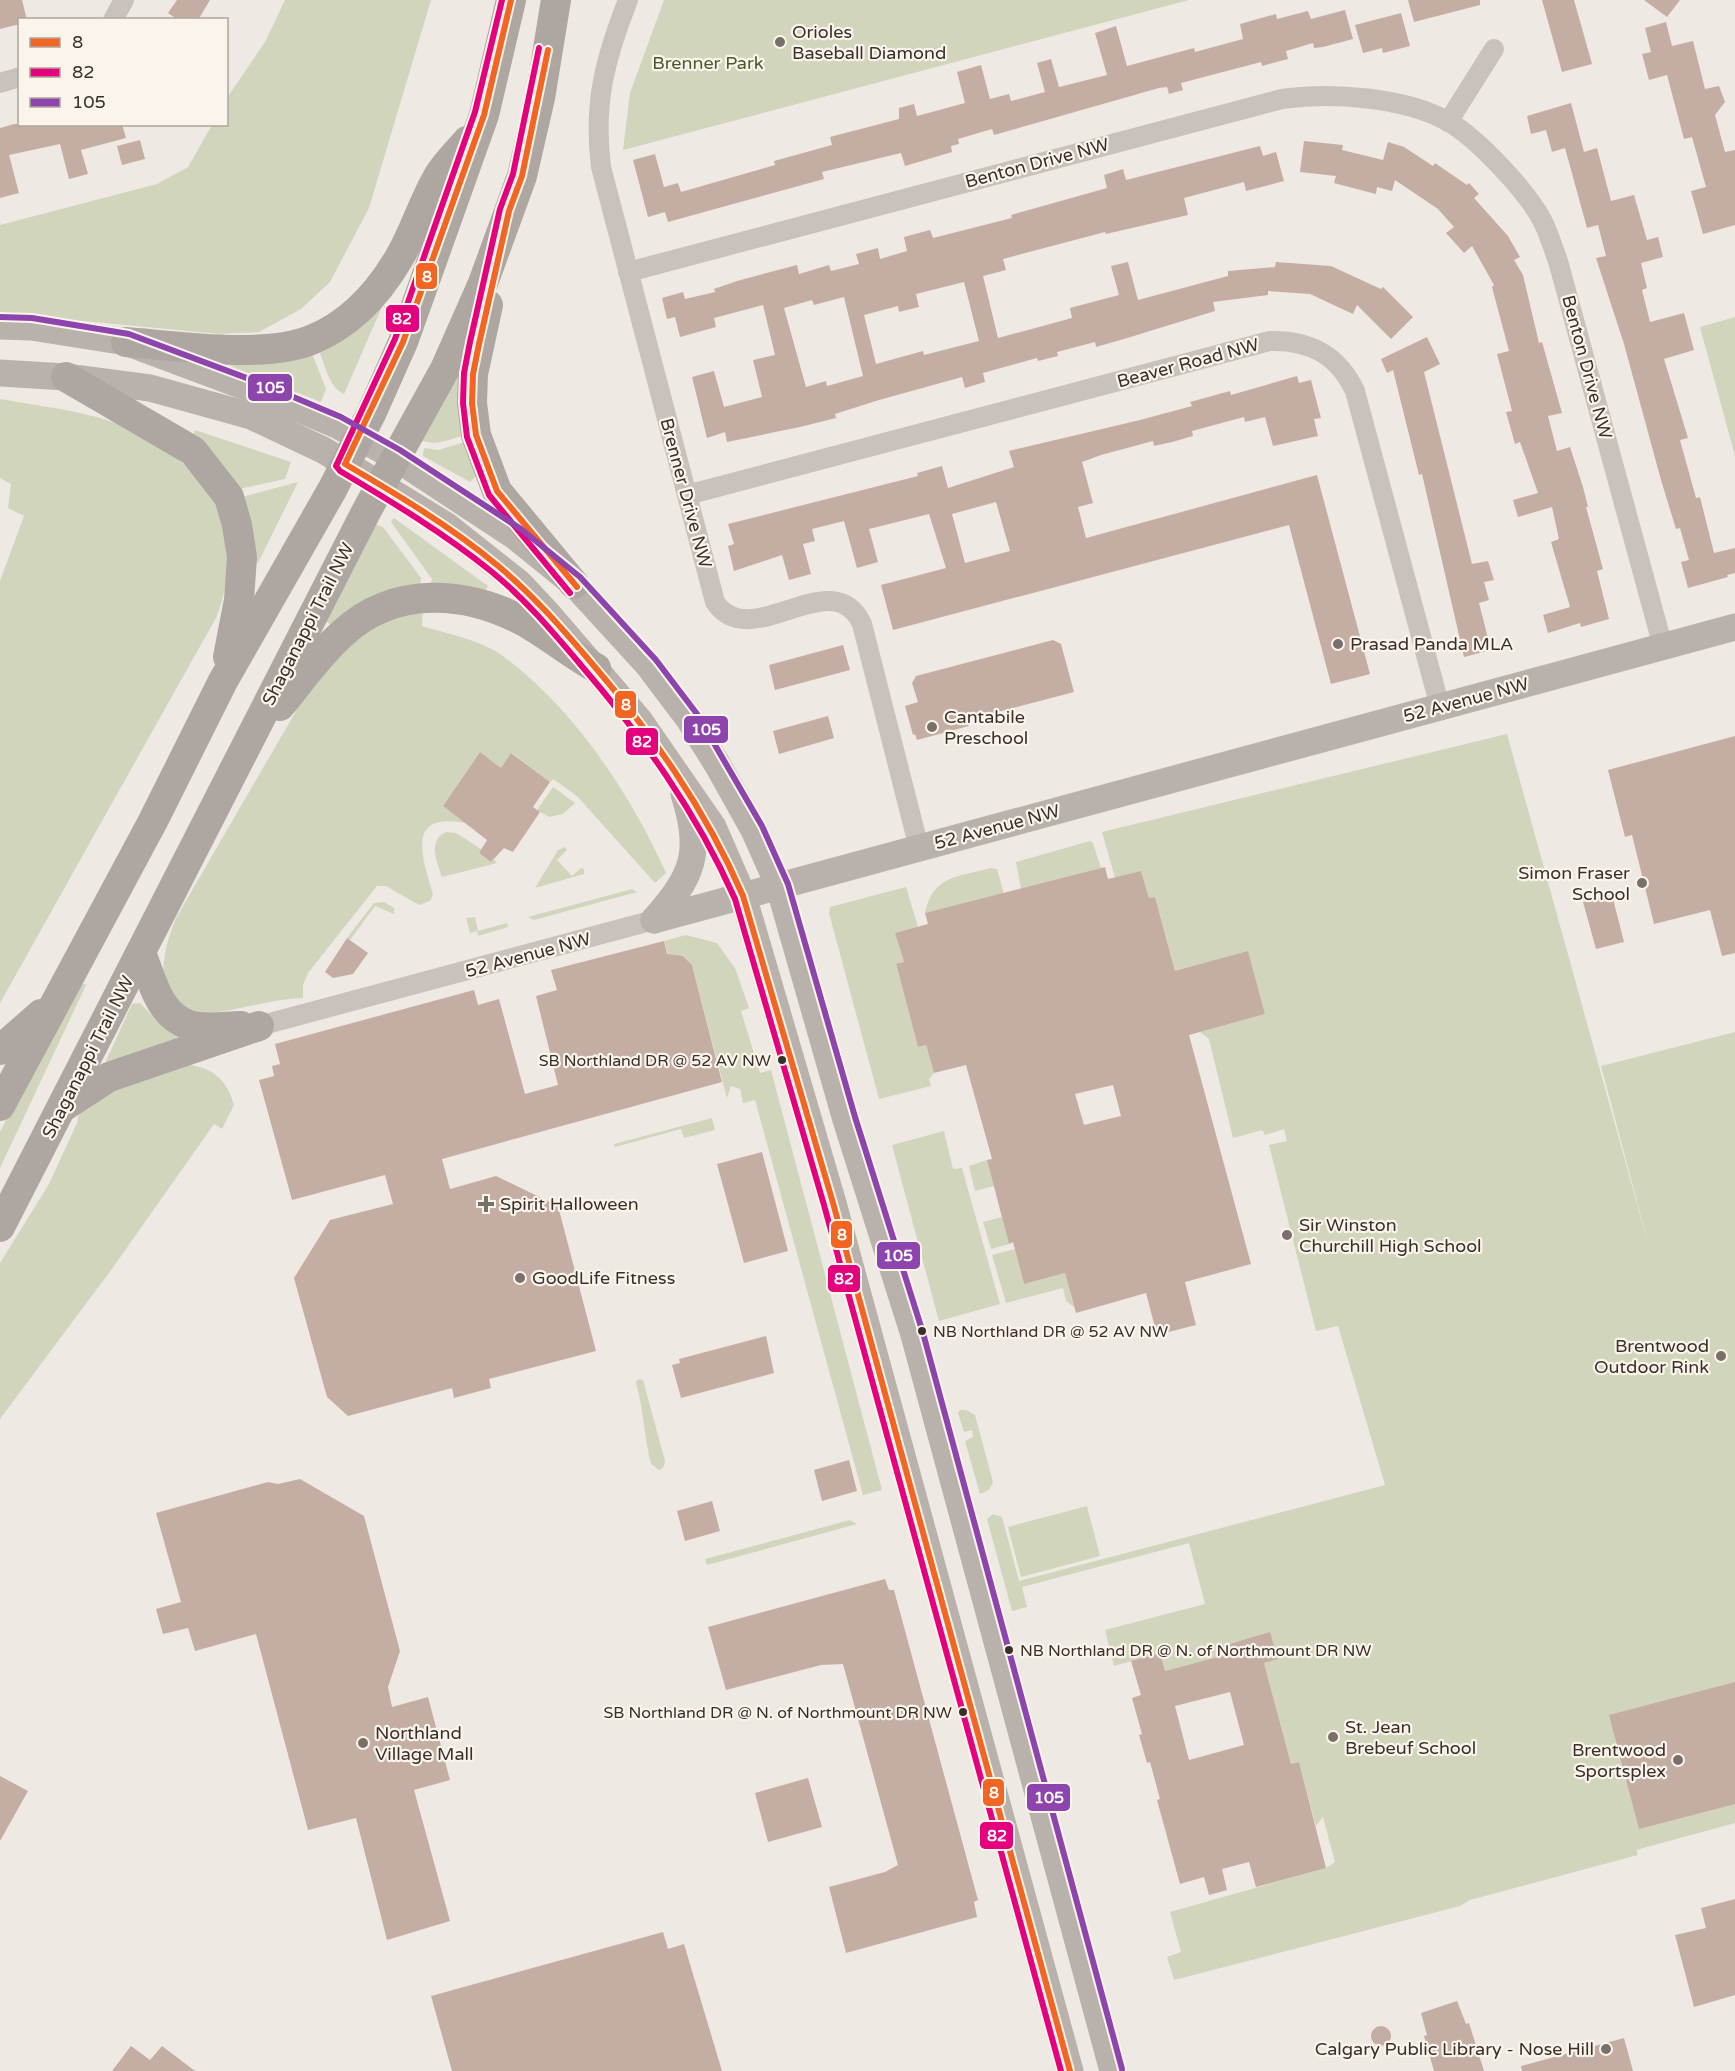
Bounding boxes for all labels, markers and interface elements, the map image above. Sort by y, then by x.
legend [18,18,228,126]
place label: Orioles Baseball Diamond [792,21,946,64]
text: 8 [72,31,83,53]
marker: Orioles Baseball Diamond [773,35,787,49]
park label: Brenner Park [652,52,764,74]
text: 82 [72,61,95,83]
text: 105 [72,91,106,113]
street label: Benton Drive NW [963,133,1111,193]
line badge: 8 [415,262,438,290]
text: 8 [422,267,432,287]
street label: Benton Drive NW [1557,293,1617,441]
line badge: 82 [385,304,420,333]
text: 82 [392,309,412,329]
street label: Beaver Road NW [1115,333,1261,393]
line badge: 105 [247,373,293,402]
text: 105 [255,378,285,398]
street label: Brenner Drive NW [655,416,717,570]
street label: Shaganappi Trail NW [257,539,359,709]
place label: Prasad Panda MLA [1350,633,1513,655]
marker: Prasad Panda MLA [1331,637,1345,651]
street label: 52 Avenue NW [1401,673,1531,727]
line badge: 8 [614,690,637,719]
text: 8 [621,695,631,715]
place label: Cantabile Preschool [944,706,1028,749]
line badge: 105 [683,715,729,744]
text: 105 [691,720,721,740]
marker: Cantabile Preschool [925,720,939,734]
line badge: 82 [625,727,659,756]
text: 82 [632,732,652,752]
street label: 52 Avenue NW [932,800,1062,854]
place label: Simon Fraser School [1518,862,1630,905]
marker: Simon Fraser School [1635,876,1649,890]
street label: 52 Avenue NW [463,928,593,982]
street label: Shaganappi Trail NW [37,972,139,1142]
place label: SB Northland DR @ 52 AV NW [539,1051,771,1071]
marker: SB Northland DR @ 52 AV NW [776,1054,788,1066]
place label: Spirit Halloween [500,1193,639,1215]
marker: Spirit Halloween [477,1195,495,1213]
place label: Sir Winston Churchill High School [1299,1214,1482,1257]
line badge: 8 [830,1220,853,1249]
text: 8 [837,1225,847,1245]
marker: Sir Winston Churchill High School [1280,1228,1294,1242]
line badge: 105 [876,1241,921,1270]
text: 105 [883,1246,913,1266]
line badge: 82 [827,1264,861,1293]
place label: GoodLife Fitness [532,1267,675,1289]
text: 82 [834,1269,854,1289]
marker: GoodLife Fitness [513,1271,527,1285]
place label: NB Northland DR @ 52 AV NW [933,1322,1168,1342]
marker: NB Northland DR @ 52 AV NW [916,1325,928,1337]
place label: Brentwood Outdoor Rink [1594,1335,1709,1378]
marker: Brentwood Outdoor Rink [1714,1349,1728,1363]
place label: NB Northland DR @ N. of Northmount DR NW [1020,1641,1372,1661]
marker: NB Northland DR @ N. of Northmount DR NW [1003,1644,1015,1656]
place label: SB Northland DR @ N. of Northmount DR NW [603,1703,952,1723]
marker: SB Northland DR @ N. of Northmount DR NW [957,1706,969,1718]
place label: St. Jean Brebeuf School [1345,1716,1476,1759]
place label: Northland Village Mall [375,1722,474,1765]
marker: St. Jean Brebeuf School [1326,1730,1340,1744]
marker: Northland Village Mall [356,1736,370,1750]
place label: Brentwood Sportsplex [1572,1739,1666,1782]
marker: Brentwood Sportsplex [1671,1753,1685,1767]
line badge: 8 [982,1778,1005,1807]
text: 8 [989,1783,999,1803]
line badge: 105 [1026,1783,1071,1812]
text: 105 [1034,1788,1064,1808]
line badge: 82 [979,1821,1014,1850]
text: 82 [987,1826,1007,1846]
place label: Calgary Public Library - Nose Hill [1315,2038,1594,2060]
marker: Calgary Public Library - Nose Hill [1599,2042,1613,2056]

